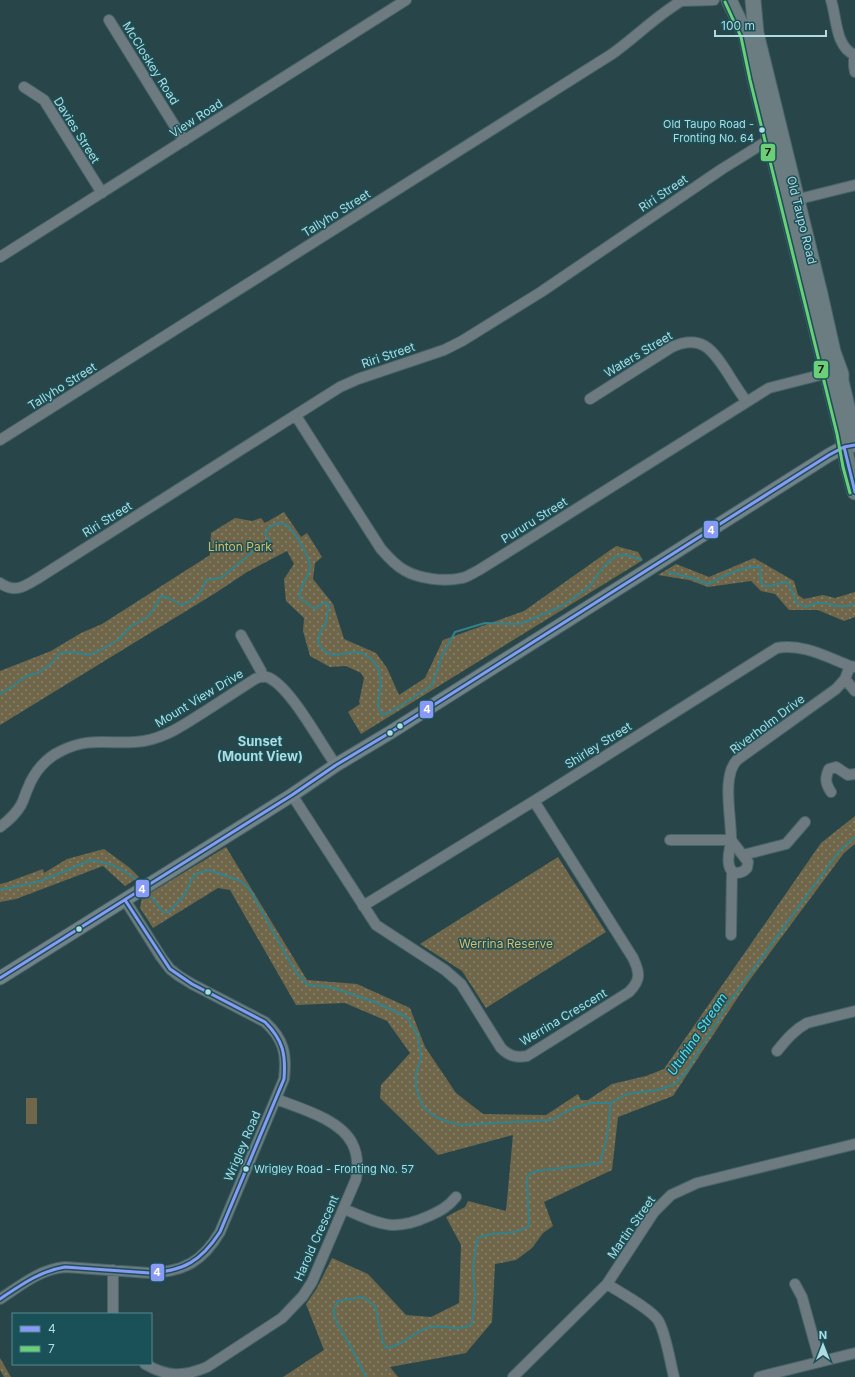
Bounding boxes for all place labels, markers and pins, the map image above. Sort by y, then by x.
place label: Old Taupo Road - Fronting No. 64 [663,117,754,145]
marker: Old Taupo Road - Fronting No. 64 [757,125,767,135]
unlabelled marker [395,721,405,731]
unlabelled marker [385,728,395,738]
unlabelled marker [74,924,84,934]
unlabelled marker [203,987,213,997]
place label: Wrigley Road - Fronting No. 57 [254,1162,414,1176]
marker: Wrigley Road - Fronting No. 57 [241,1164,251,1174]

